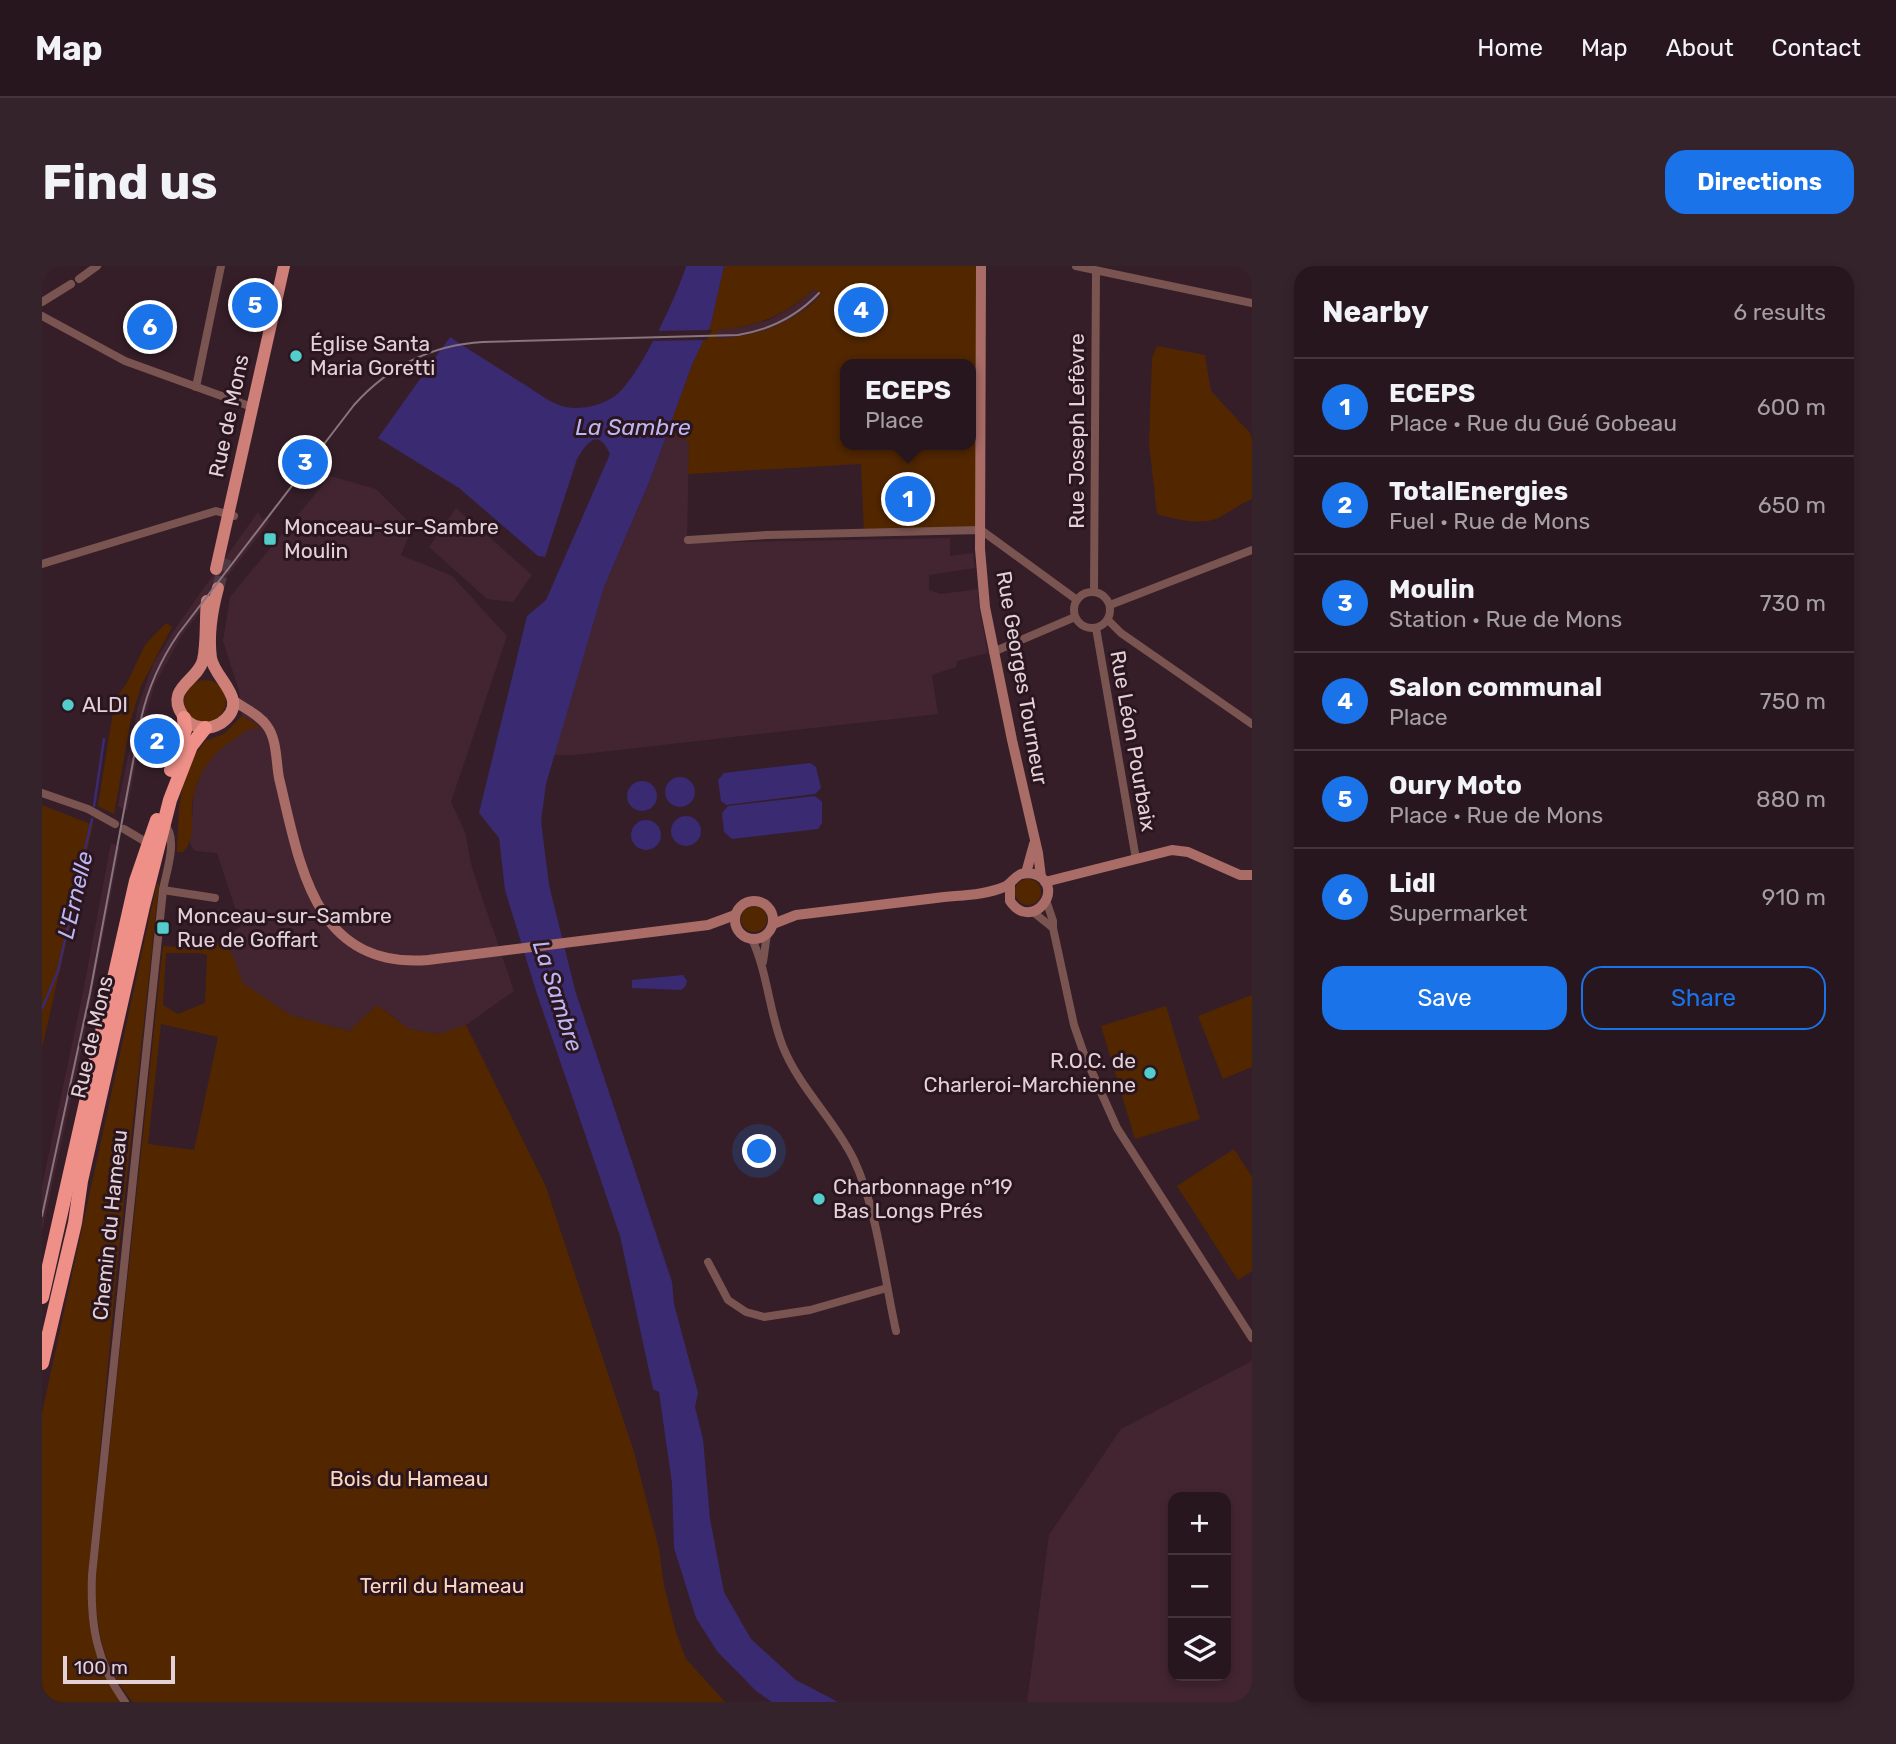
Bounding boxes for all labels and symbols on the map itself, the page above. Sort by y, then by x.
pin: 5 [232,279,278,331]
pin: 4 [838,284,884,336]
pin: 6 [127,301,173,353]
place label: Église Santa Maria Goretti [310,331,435,380]
street label: Rue Joseph Lefèvre [1064,333,1089,529]
marker: Église Santa Maria Goretti [288,348,304,364]
street label: Rue de Mons [203,352,254,480]
water label: La Sambre [575,413,691,441]
pin: 3 [282,436,328,488]
pin: 1 [885,473,931,525]
place label: Monceau-sur-Sambre Moulin [284,514,499,563]
marker: Monceau-sur-Sambre Moulin [262,531,278,547]
street label: Rue Georges Tourneur [991,569,1054,787]
street label: Rue Léon Pourbaix [1105,649,1162,833]
place label: ALDI [82,692,128,717]
marker: ALDI [60,697,76,713]
pin: 2 [134,715,180,767]
water label: L'Ernelle [51,848,99,941]
place label: Monceau-sur-Sambre Rue de Goffart [177,903,392,952]
marker: Monceau-sur-Sambre Rue de Goffart [155,920,171,936]
water label: La Sambre [527,937,589,1055]
street label: Rue de Mons [65,973,118,1101]
place label: R.O.C. de Charleroi-Marchienne [923,1048,1136,1097]
marker: R.O.C. de Charleroi-Marchienne [1142,1065,1158,1081]
street label: Chemin du Hameau [87,1128,132,1322]
your location [742,1134,776,1168]
place label: Charbonnage n°19 Bas Longs Prés [833,1174,1013,1223]
marker: Charbonnage n°19 Bas Longs Prés [811,1191,827,1207]
park label: Bois du Hameau [330,1466,488,1491]
park label: Terril du Hameau [360,1573,524,1598]
scale bar [63,1653,175,1685]

